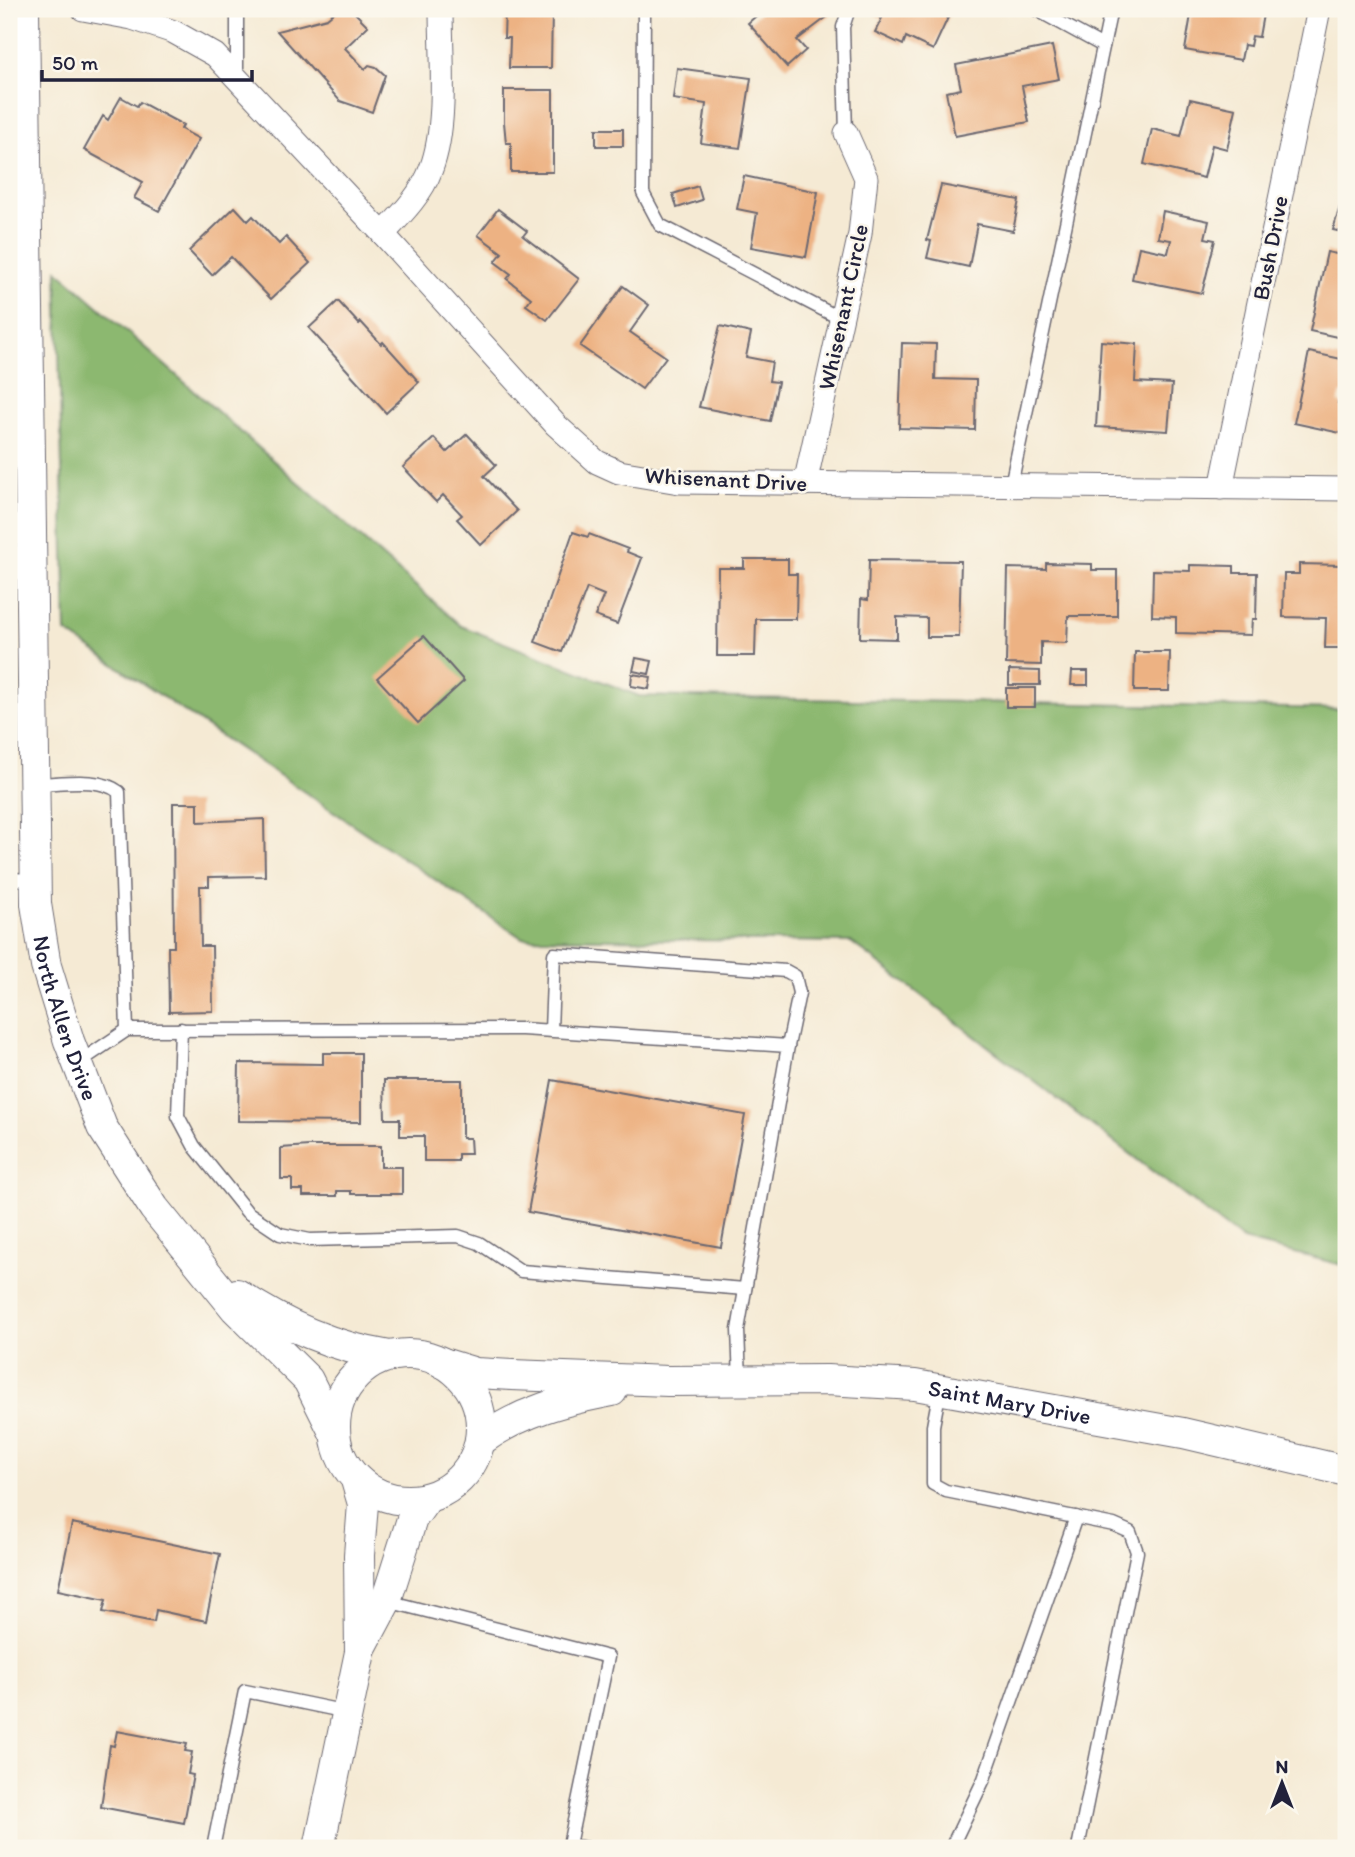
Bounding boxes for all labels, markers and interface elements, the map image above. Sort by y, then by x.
scale bar [42,38,252,82]
text: 50 m [52,50,99,75]
street label: Bush Drive [1246,193,1294,303]
street label: Whisenant Circle [812,221,874,393]
street label: Whisenant Drive [644,461,808,497]
street label: North Allen Drive [27,934,104,1104]
street label: Saint Mary Drive [926,1374,1093,1430]
north arrow [1246,1748,1316,1818]
text: N [1276,1755,1288,1778]

